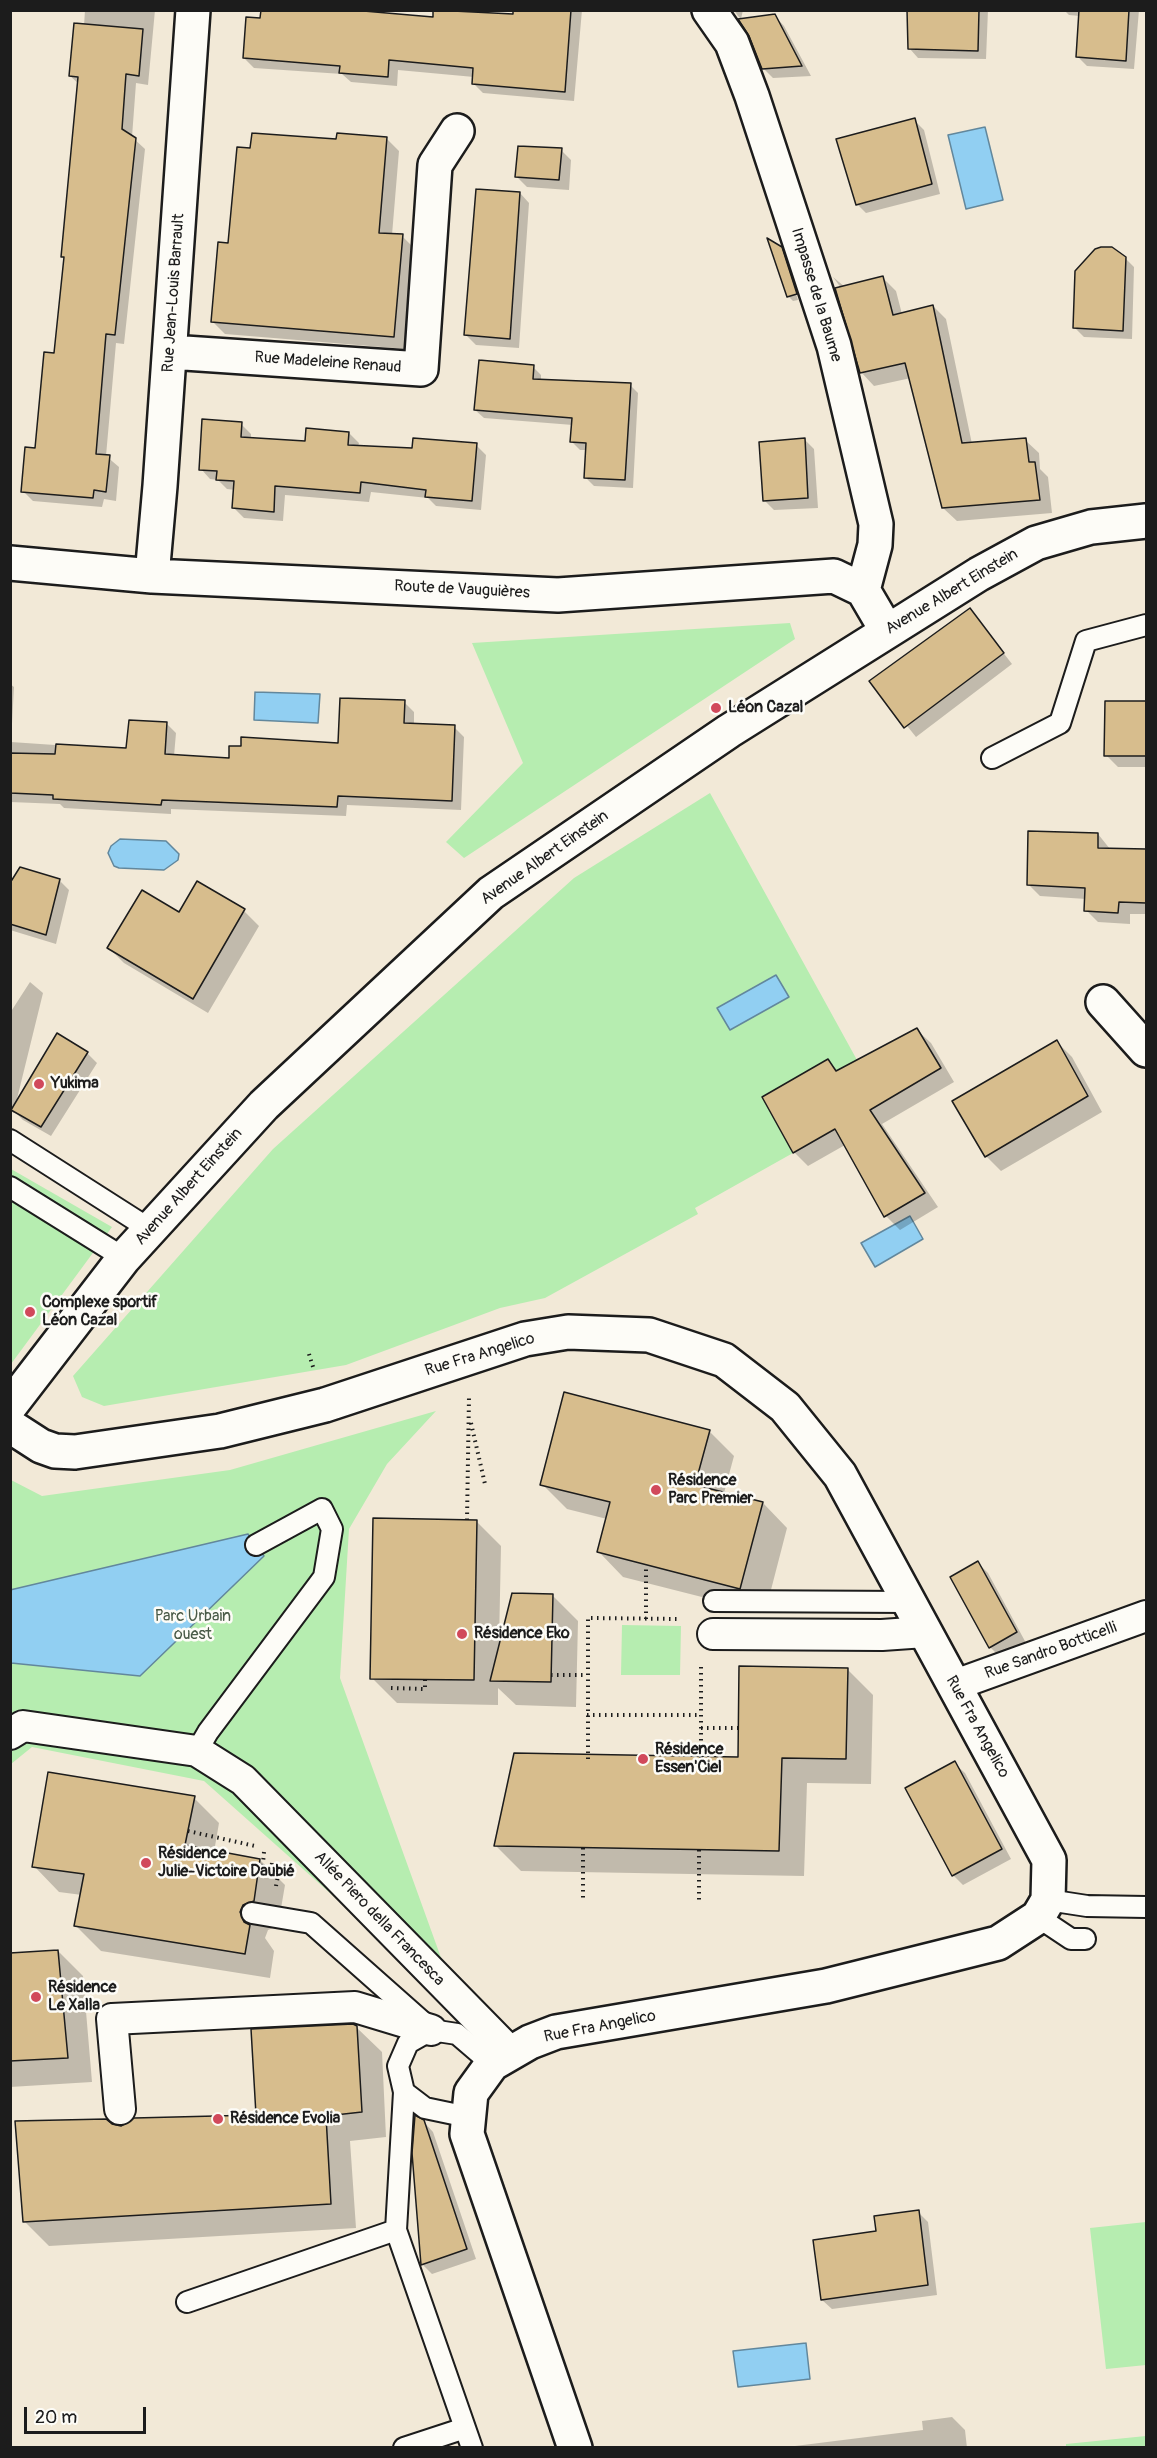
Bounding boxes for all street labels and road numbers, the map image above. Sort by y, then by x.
street label: Rue Jean-Louis Barrault [159,213,189,373]
street label: Impasse de la Baume [786,226,846,364]
street label: Rue Madeleine Renaud [254,348,402,378]
street label: Avenue Albert Einstein [882,545,1022,639]
street label: Route de Vauguières [394,577,530,603]
street label: Avenue Albert Einstein [478,807,612,909]
street label: Avenue Albert Einstein [131,1124,247,1250]
street label: Rue Fra Angelico [423,1329,537,1381]
street label: Rue Sandro Botticelli [982,1618,1120,1684]
street label: Rue Fra Angelico [941,1673,1013,1781]
street label: Allée Piero della Francesca [310,1848,448,1990]
street label: Rue Fra Angelico [542,2007,658,2047]

